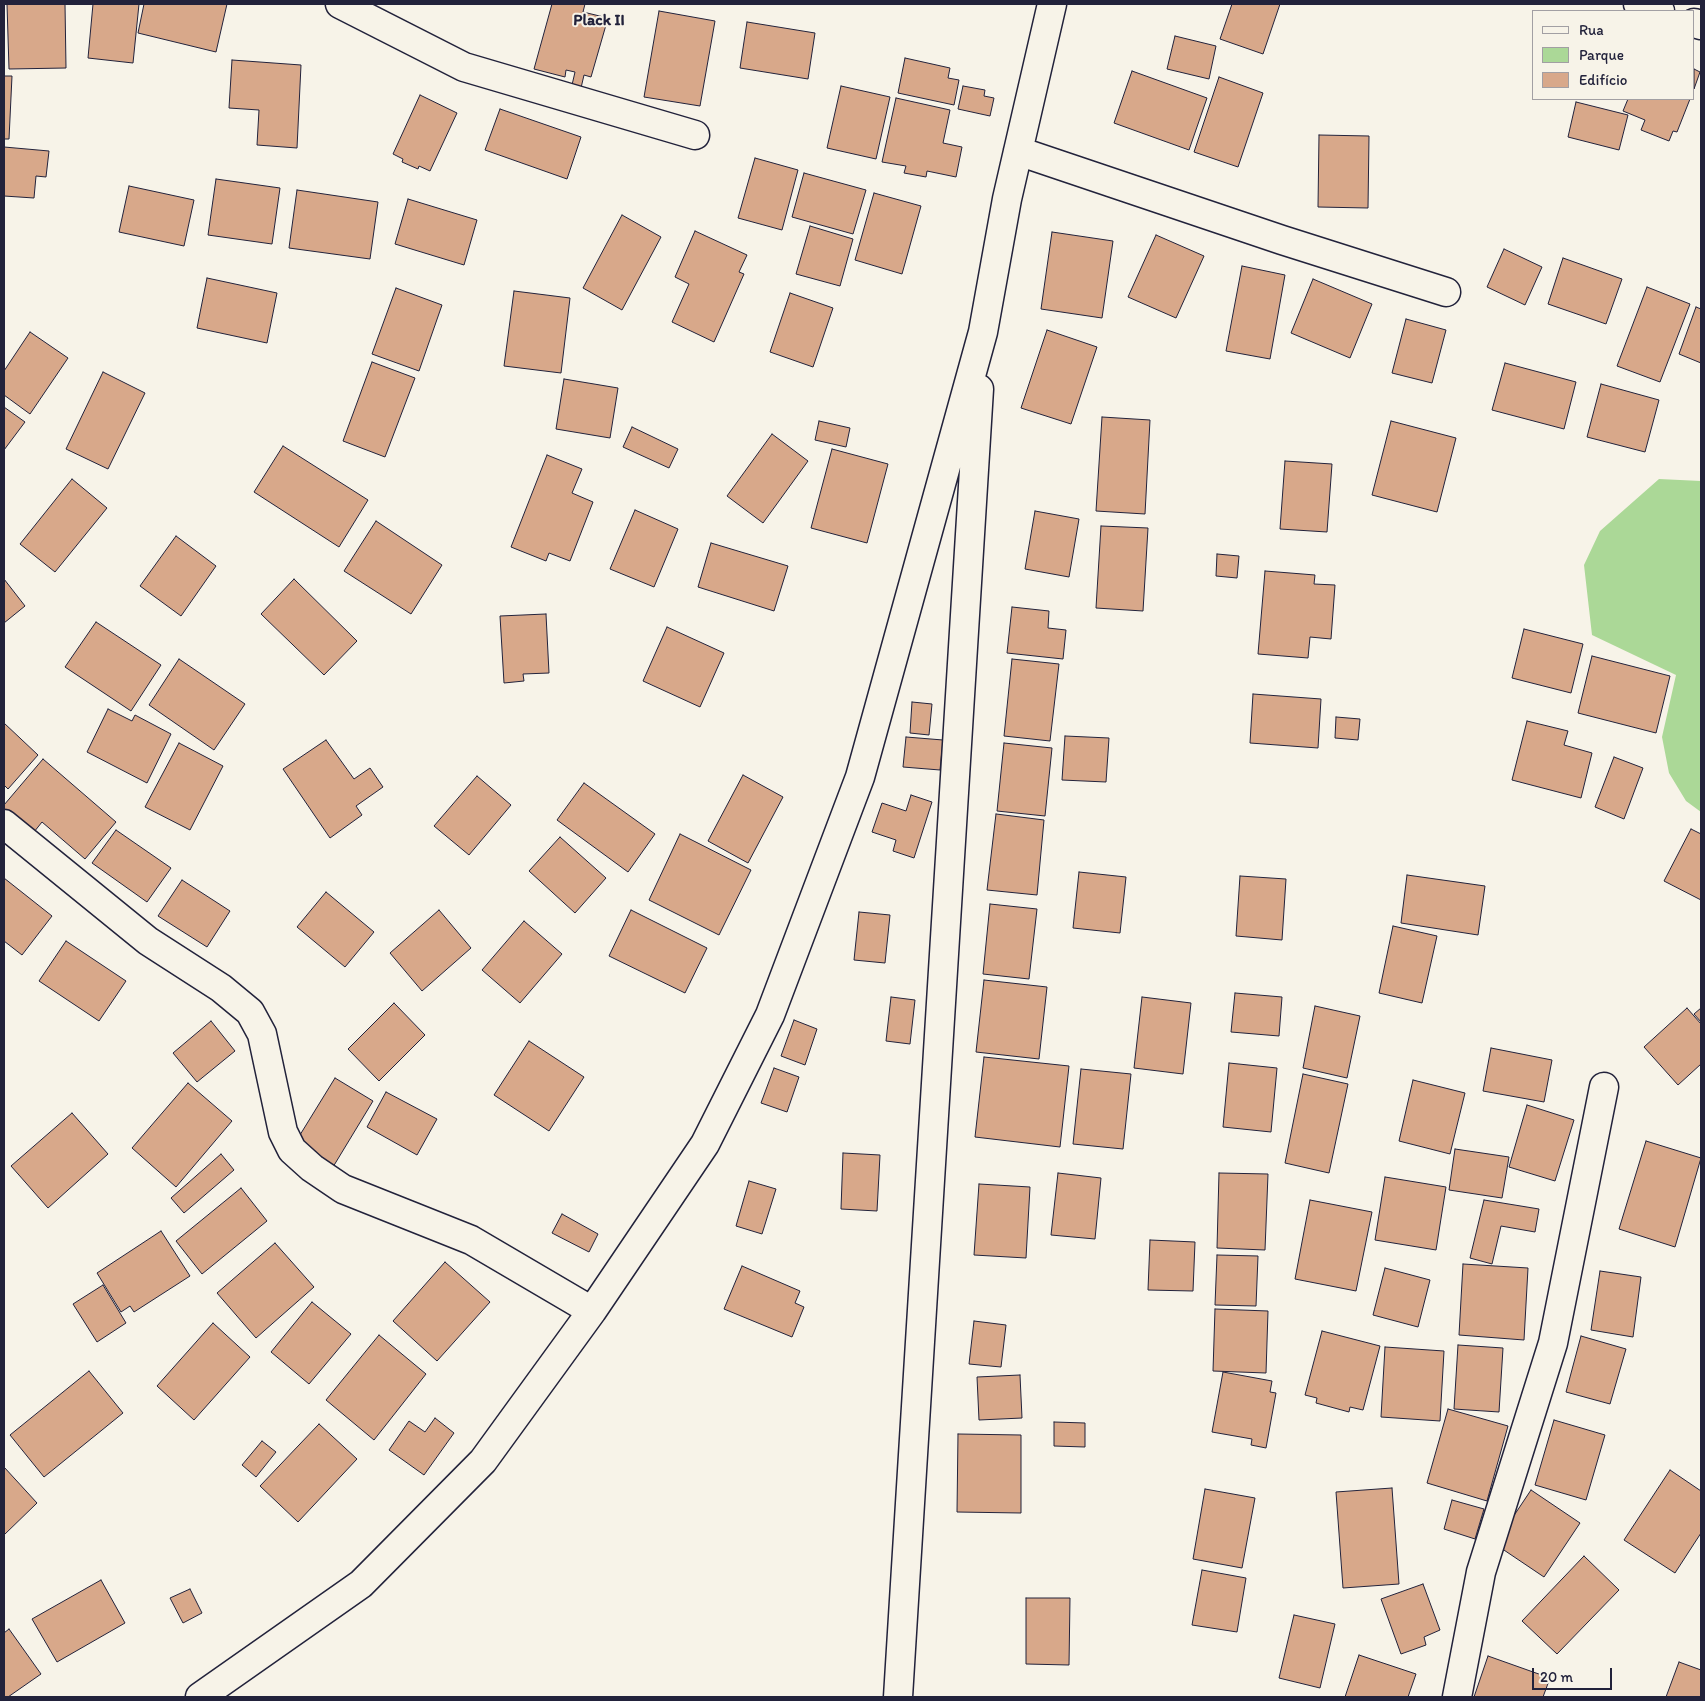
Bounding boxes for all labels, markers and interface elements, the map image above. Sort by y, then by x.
legend [1532,10,1695,100]
district label: Plack II [573,11,625,31]
text: Rua [1579,21,1604,39]
text: Parque [1579,46,1624,64]
text: Edifício [1579,71,1627,89]
scale bar [1535,1658,1615,1690]
text: 20 m [1540,1668,1573,1686]

